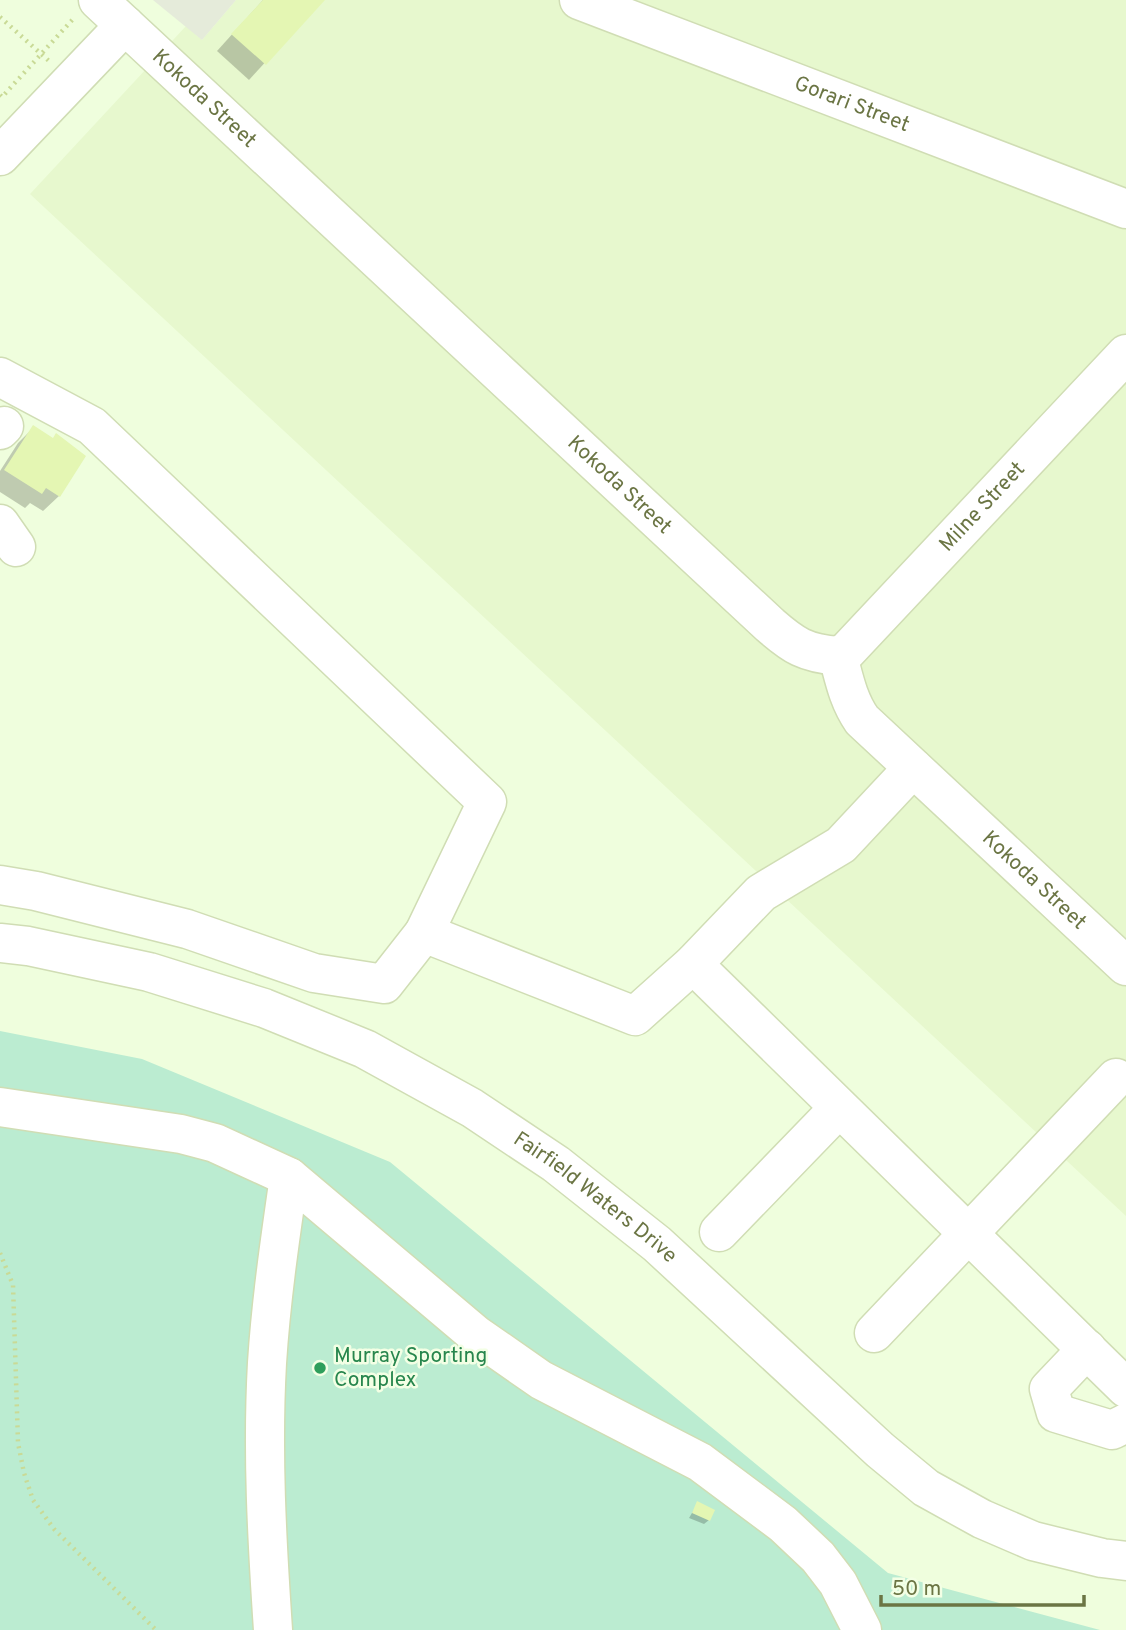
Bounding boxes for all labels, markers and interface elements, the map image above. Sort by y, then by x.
street label: Kokoda Street [146,43,262,154]
street label: Gorari Street [790,70,913,138]
street label: Kokoda Street [561,430,677,540]
street label: Milne Street [933,456,1031,558]
street label: Kokoda Street [976,825,1092,936]
street label: Fairfield Waters Drive [508,1126,683,1269]
place label: Murray Sporting Complex [334,1343,487,1394]
marker: Murray Sporting Complex [312,1360,328,1376]
scale bar [881,1564,1084,1608]
text: 50 m [892,1576,941,1603]

